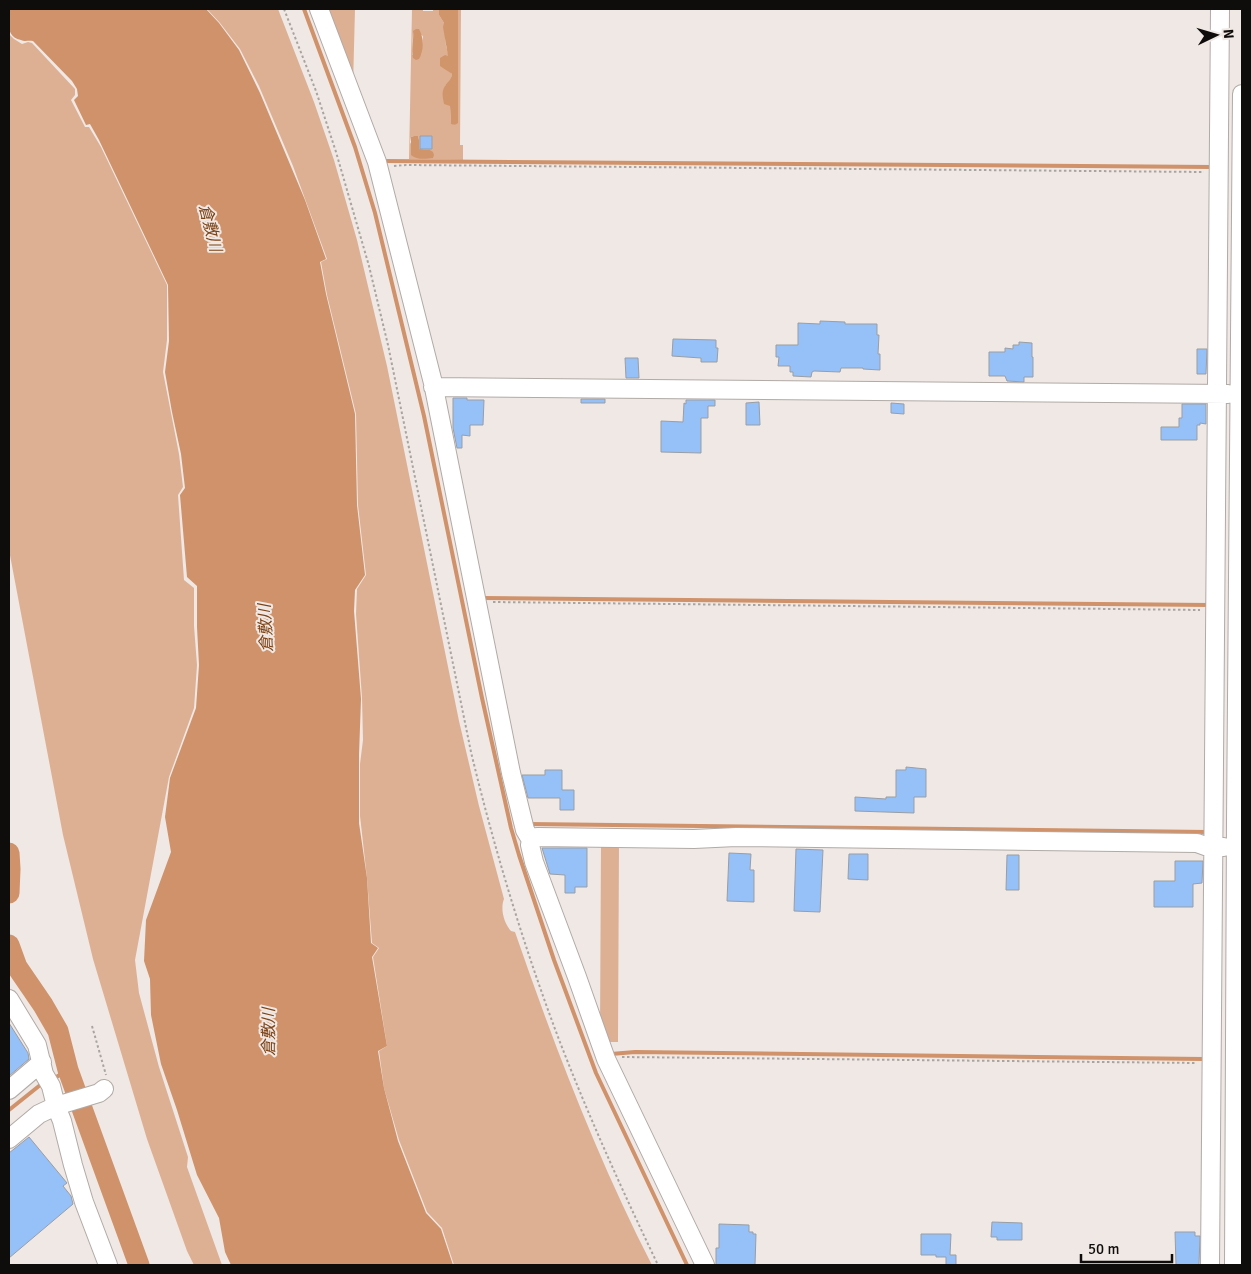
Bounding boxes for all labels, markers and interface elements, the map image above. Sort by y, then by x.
north arrow [1191,10,1241,60]
text: N [1220,28,1237,40]
water label: 倉敷川 [194,202,226,256]
water label: 倉敷川 [255,602,277,652]
water label: 倉敷川 [259,1006,279,1056]
scale bar [1081,1232,1172,1264]
text: 50 m [1088,1240,1119,1258]

